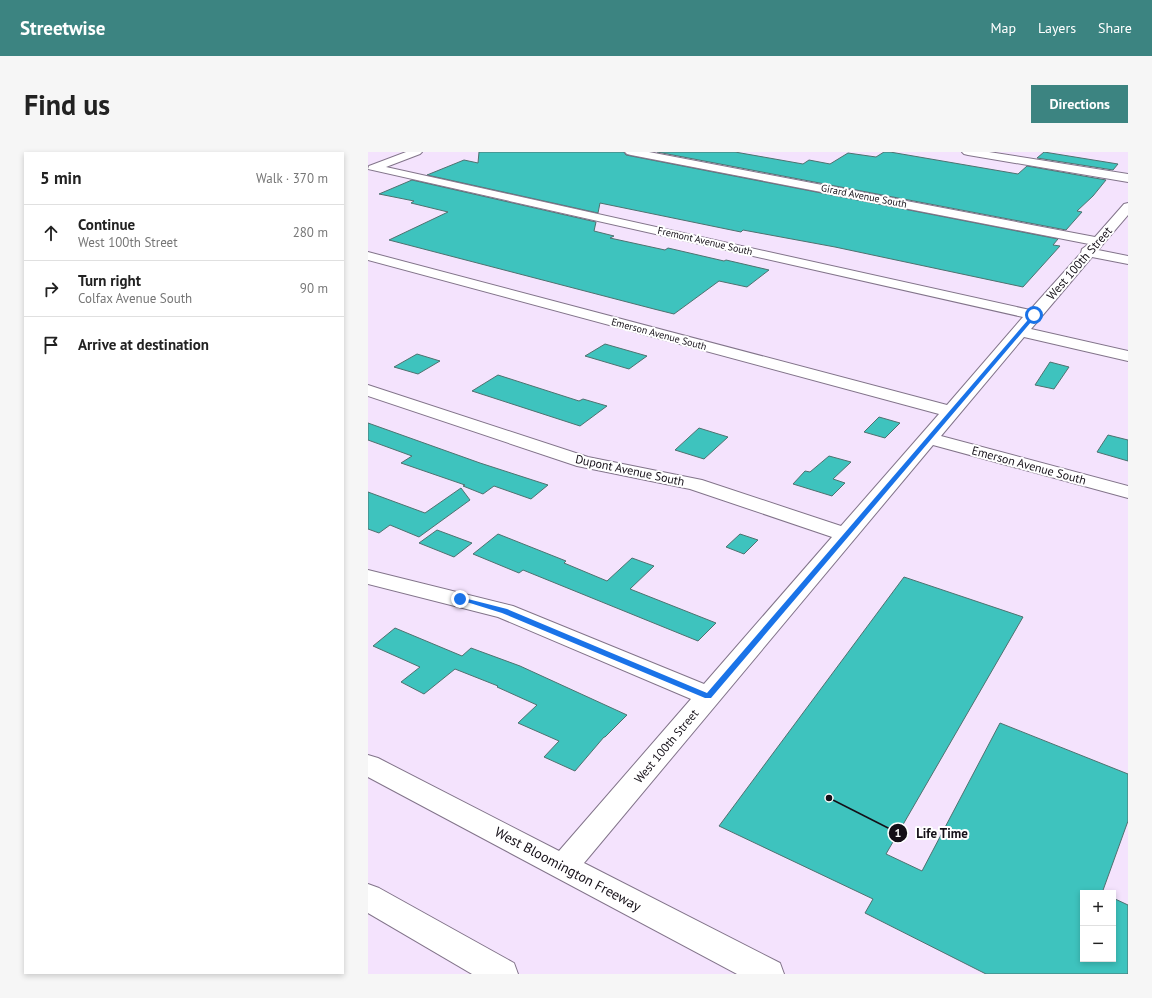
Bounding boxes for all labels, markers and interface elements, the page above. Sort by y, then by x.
text: Streetwise [20,16,105,40]
text: Map [990,19,1016,37]
text: Layers [1038,19,1076,37]
text: Share [1098,19,1132,37]
button: Directions [1031,85,1128,123]
text: Find us [24,86,110,123]
text: 5 min [40,167,81,189]
text: Walk · 370 m [256,170,328,187]
street label: Girard Avenue South [820,181,908,211]
text: Continue [78,215,135,234]
icon: ahead [40,222,62,244]
street label: West 100th Street [1043,223,1115,303]
text: 280 m [293,224,328,241]
street label: Fremont Avenue South [656,224,754,258]
text: West 100th Street [78,234,178,251]
text: Turn right [78,271,141,290]
icon: right [40,278,62,300]
text: 90 m [300,280,328,297]
text: Colfax Avenue South [78,290,192,307]
route start [1025,306,1043,324]
street label: Emerson Avenue South [610,315,708,353]
icon: arrive [40,334,62,356]
text: Arrive at destination [78,335,209,354]
street label: Emerson Avenue South [970,443,1088,487]
street label: Dupont Avenue South [574,451,686,489]
route end [451,590,469,608]
street label: West 100th Street [631,706,701,786]
callout: Life Time [888,821,976,846]
street label: West Bloomington Freeway [492,823,645,915]
text: 1 [895,825,901,840]
text: Life Time [916,825,968,842]
map controls [1080,890,1116,962]
button: + [1080,890,1116,926]
button: − [1080,926,1116,962]

